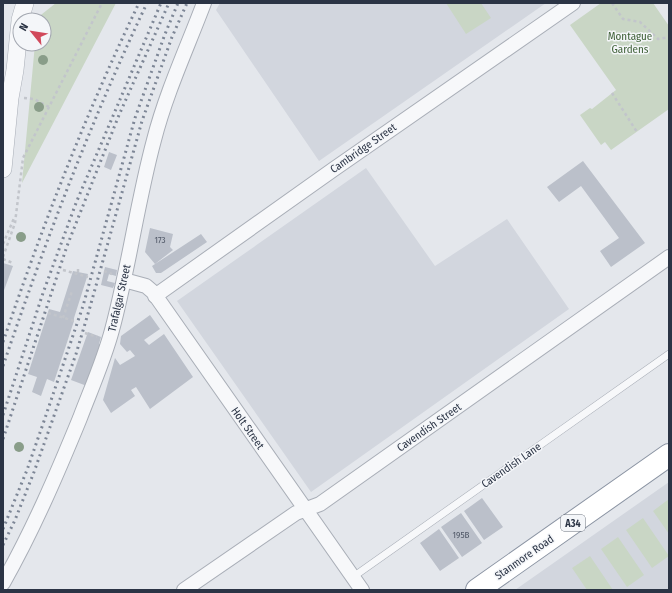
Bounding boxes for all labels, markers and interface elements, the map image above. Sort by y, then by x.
north arrow [12,12,52,52]
text: N [16,21,31,33]
park label: Montague Gardens [608,30,652,56]
street label: Cambridge Street [328,121,399,176]
house number: 173 [154,235,166,245]
street label: Trafalgar Street [105,263,134,333]
street label: Cavendish Street [395,400,464,454]
street label: Holt Street [228,405,267,452]
street label: Cavendish Lane [479,440,544,491]
road number: A34 [561,515,585,531]
house number: 195B [453,530,470,540]
street label: Stanmore Road [492,532,556,582]

